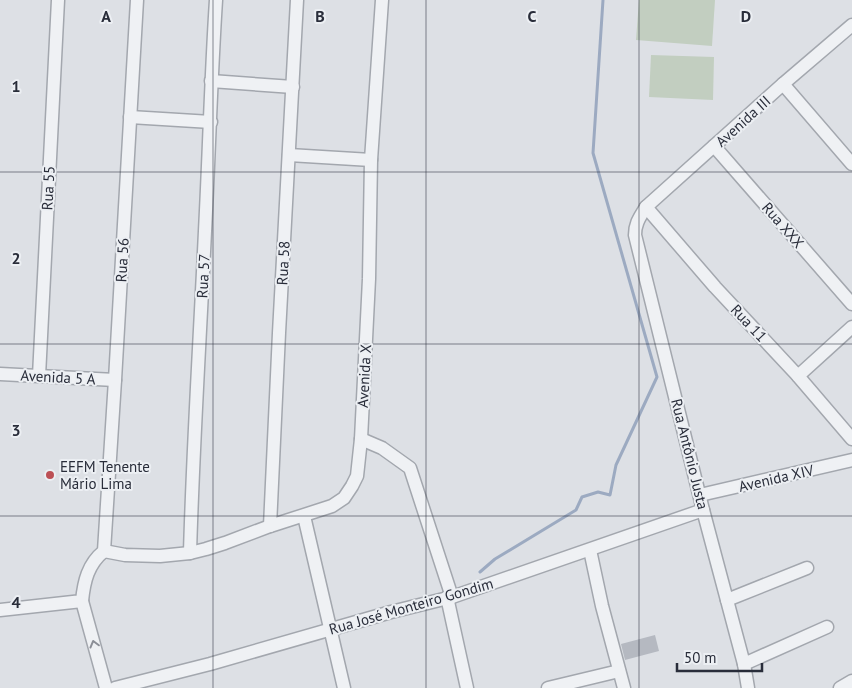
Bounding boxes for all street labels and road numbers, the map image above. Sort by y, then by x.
street label: Avenida III [711,91,775,151]
street label: Rua 55 [37,165,59,211]
street label: Rua XXX [758,198,808,252]
street label: Rua 56 [111,237,133,283]
street label: Rua 58 [272,240,294,286]
street label: Rua 57 [192,253,214,299]
street label: Rua 11 [727,300,771,346]
street label: Avenida X [353,344,375,408]
street label: Avenida 5 A [20,366,96,388]
street label: Rua Antônio Justa [667,397,713,511]
street label: Avenida XIV [737,460,816,496]
street label: Rua José Monteiro Gondim [327,573,495,639]

